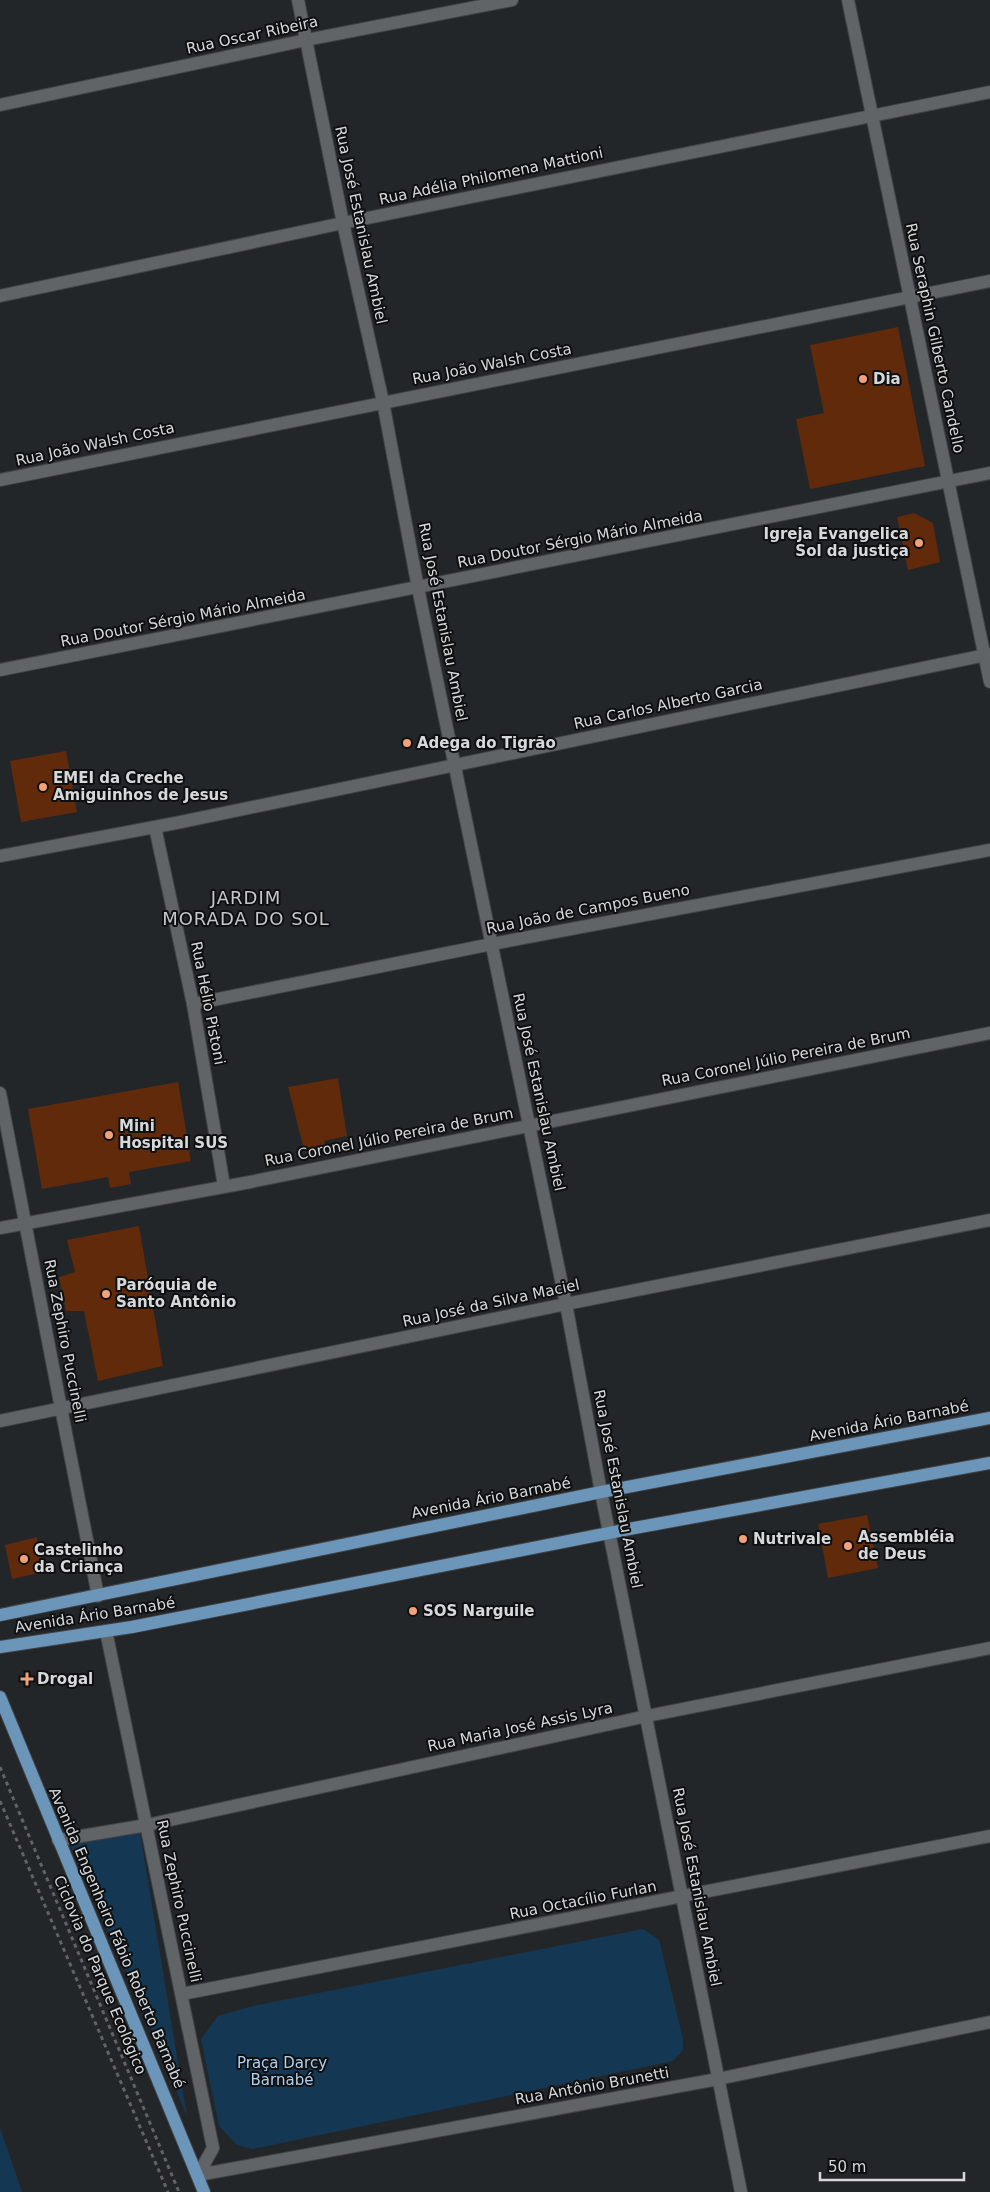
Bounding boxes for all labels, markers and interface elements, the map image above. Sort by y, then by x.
street label: Rua Oscar Ribeira [185,12,319,58]
street label: Rua José Estanislau Ambiel [331,124,391,326]
street label: Rua Adélia Philomena Mattioni [377,143,605,209]
street label: Rua Seraphin Gilberto Candello [902,221,968,455]
street label: Rua João Walsh Costa [411,340,573,388]
place label: Dia [873,370,901,388]
marker: Dia [857,373,869,385]
street label: Rua João Walsh Costa [14,418,176,470]
street label: Rua Doutor Sérgio Mário Almeida [456,506,704,572]
street label: Rua José Estanislau Ambiel [415,521,471,723]
place label: Igreja Evangelica Sol da justiça [764,525,909,560]
marker: Igreja Evangelica Sol da justiça [913,537,925,549]
street label: Rua Doutor Sérgio Mário Almeida [59,585,307,651]
street label: Rua Carlos Alberto Garcia [572,675,764,733]
place label: Adega do Tigrão [417,734,556,752]
marker: Adega do Tigrão [401,737,413,749]
place label: EMEI da Creche Amiguinhos de Jesus [53,769,228,804]
marker: EMEI da Creche Amiguinhos de Jesus [37,781,49,793]
street label: Rua João de Campos Bueno [485,880,691,938]
district label: JARDIM MORADA DO SOL [162,887,330,929]
street label: Rua Hélio Pistoni [187,940,229,1066]
street label: Rua José Estanislau Ambiel [509,991,569,1193]
street label: Rua Coronel Júlio Pereira de Brum [660,1024,912,1090]
street label: Rua Coronel Júlio Pereira de Brum [263,1104,515,1170]
place label: Mini Hospital SUS [119,1117,228,1152]
marker: Mini Hospital SUS [103,1129,115,1141]
street label: Rua Zephiro Puccinelli [40,1258,90,1424]
street label: Rua José da Silva Maciel [401,1275,581,1331]
place label: Paróquia de Santo Antônio [116,1276,236,1311]
marker: Paróquia de Santo Antônio [100,1288,112,1300]
street label: Rua José Estanislau Ambiel [590,1388,646,1590]
street label: Avenida Ário Barnabé [808,1396,970,1445]
street label: Avenida Ário Barnabé [410,1473,572,1522]
place label: Assembléia de Deus [858,1528,955,1563]
place label: Nutrivale [753,1530,831,1548]
marker: Nutrivale [737,1533,749,1545]
marker: Assembléia de Deus [842,1540,854,1552]
place label: Castelinho da Criança [34,1541,123,1576]
marker: Castelinho da Criança [18,1553,30,1565]
street label: Avenida Ário Barnabé [13,1592,176,1637]
place label: SOS Narguile [423,1602,535,1620]
marker: SOS Narguile [407,1605,419,1617]
place label: Drogal [37,1670,93,1688]
marker: Drogal [21,1673,33,1685]
street label: Rua Maria José Assis Lyra [426,1699,614,1755]
street label: Avenida Engenheiro Fábio Roberto Barnabé [45,1785,189,2091]
street label: Rua José Estanislau Ambiel [669,1786,725,1988]
street label: Rua Zephiro Puccinelli [153,1818,205,1984]
street label: Ciclovia do Parque Ecológico [50,1873,150,2077]
street label: Rua Octacílio Furlan [508,1877,658,1923]
park label: Praça Darcy Barnabé [237,2054,327,2089]
street label: Rua Antônio Brunetti [513,2064,671,2108]
scale bar [820,2150,964,2182]
text: 50 m [828,2158,866,2176]

